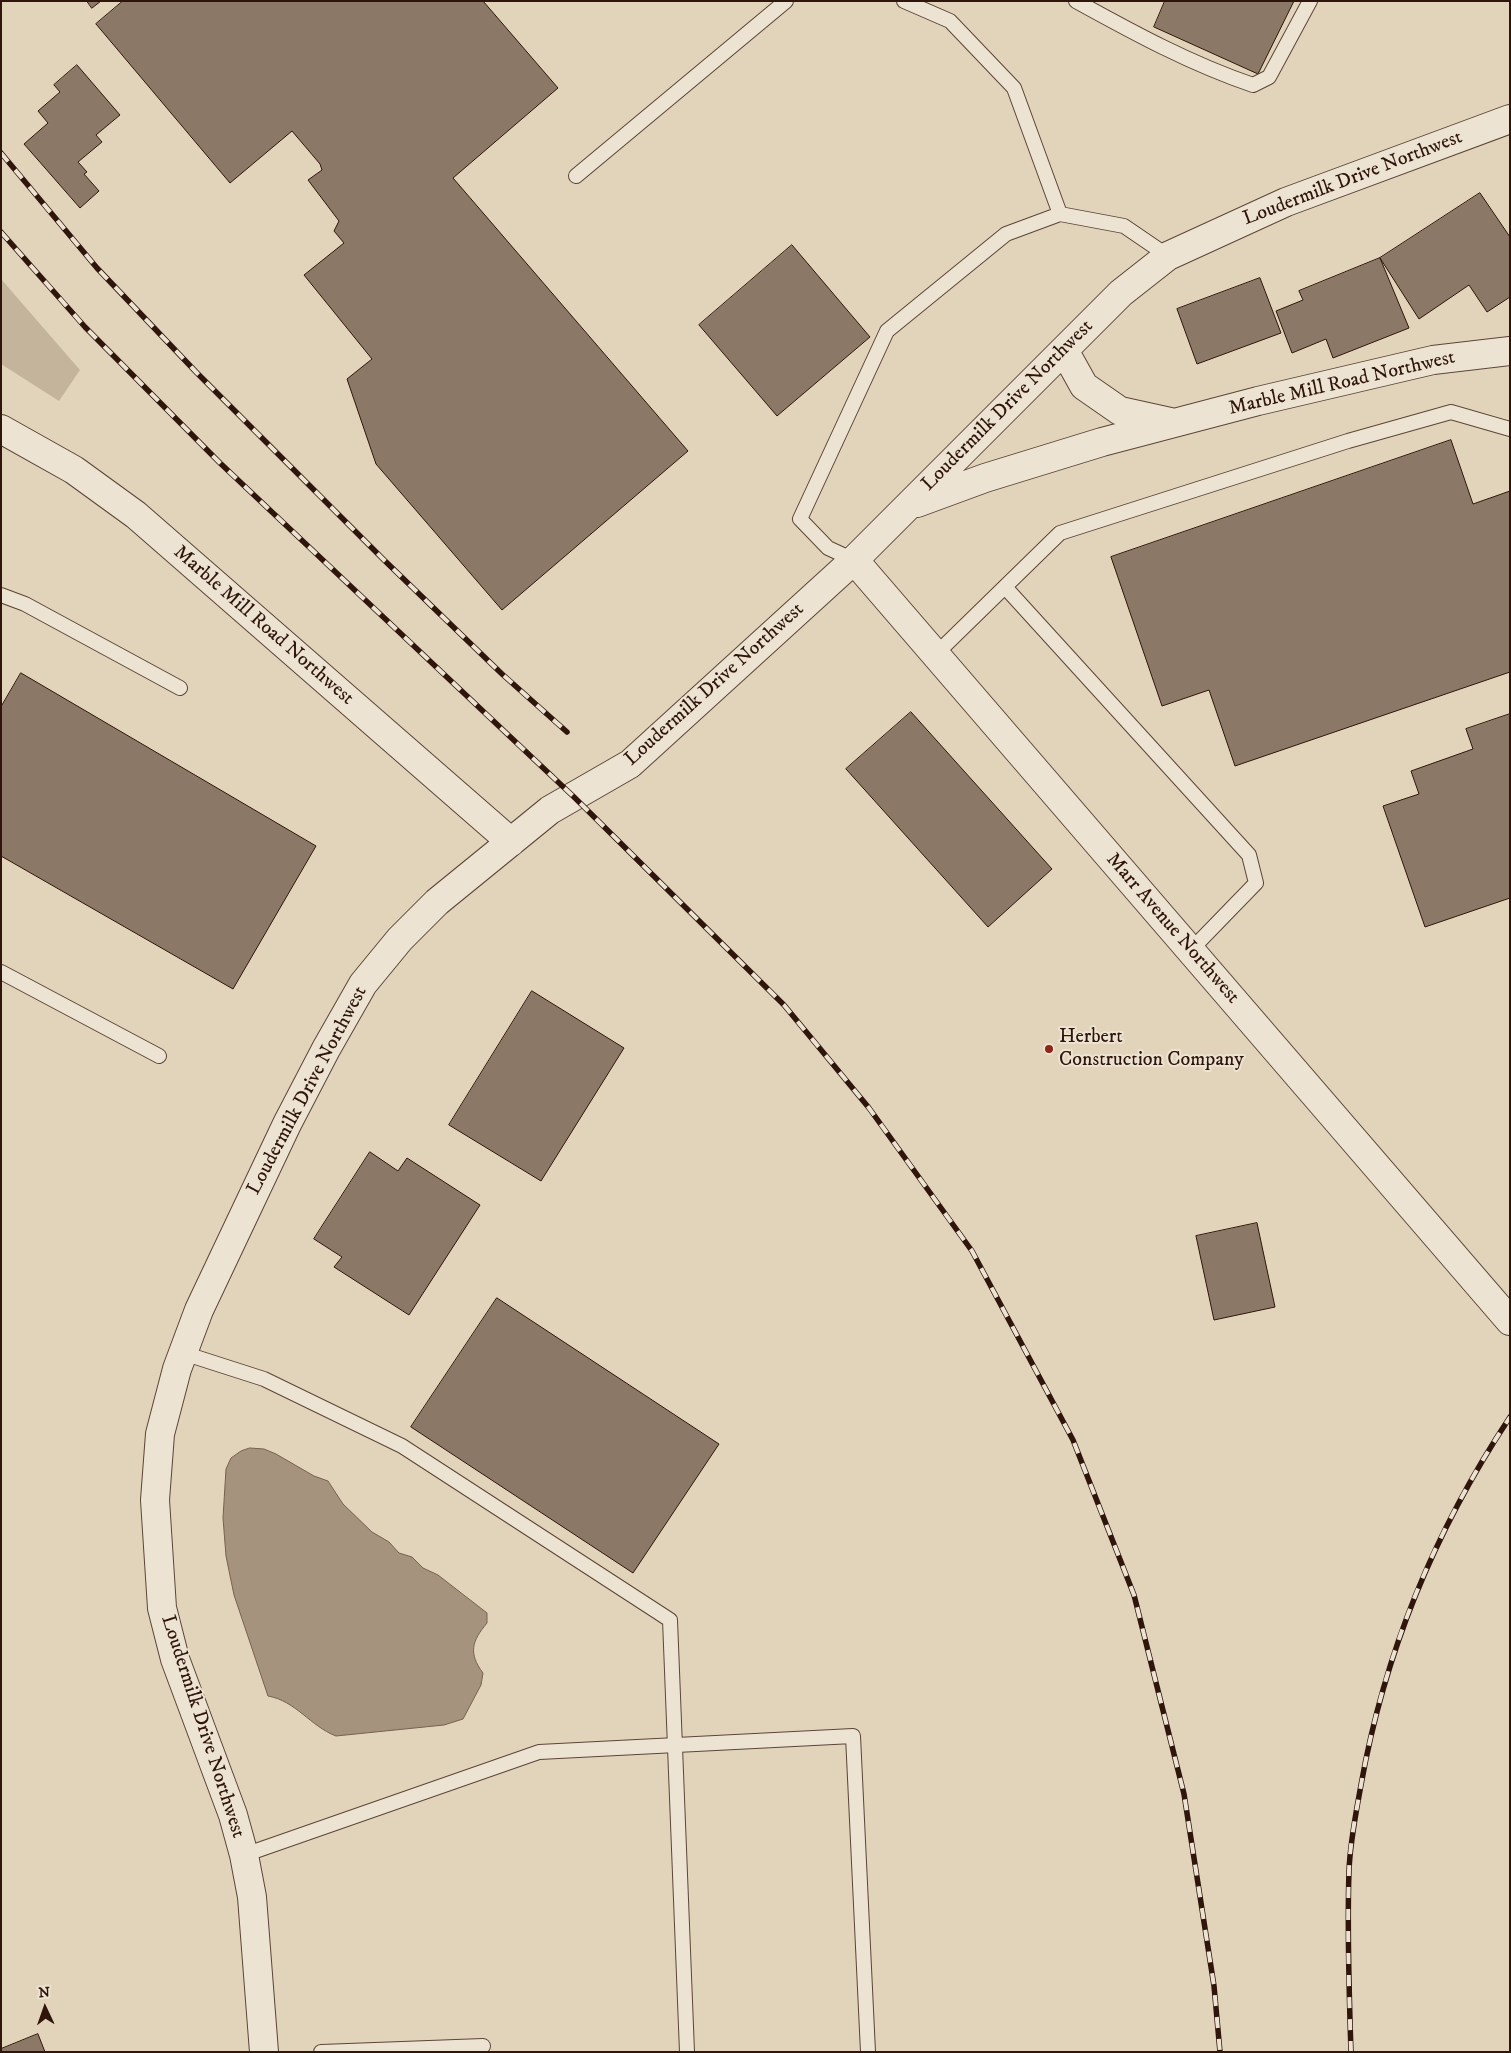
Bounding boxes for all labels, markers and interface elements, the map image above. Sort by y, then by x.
street label: Loudermilk Drive Northwest [1240,126,1466,232]
street label: Loudermilk Drive Northwest [917,315,1099,497]
street label: Marble Mill Road Northwest [1227,346,1457,422]
street label: Marble Mill Road Northwest [168,541,358,711]
street label: Loudermilk Drive Northwest [621,598,809,772]
street label: Marr Avenue Northwest [1100,849,1244,1009]
street label: Loudermilk Drive Northwest [243,983,373,1199]
place label: Herbert Construction Company [1059,1026,1244,1073]
marker: Herbert Construction Company [1043,1043,1055,1055]
street label: Loudermilk Drive Northwest [155,1613,249,1841]
north arrow [20,1983,70,2033]
text: N [38,1984,50,2002]

